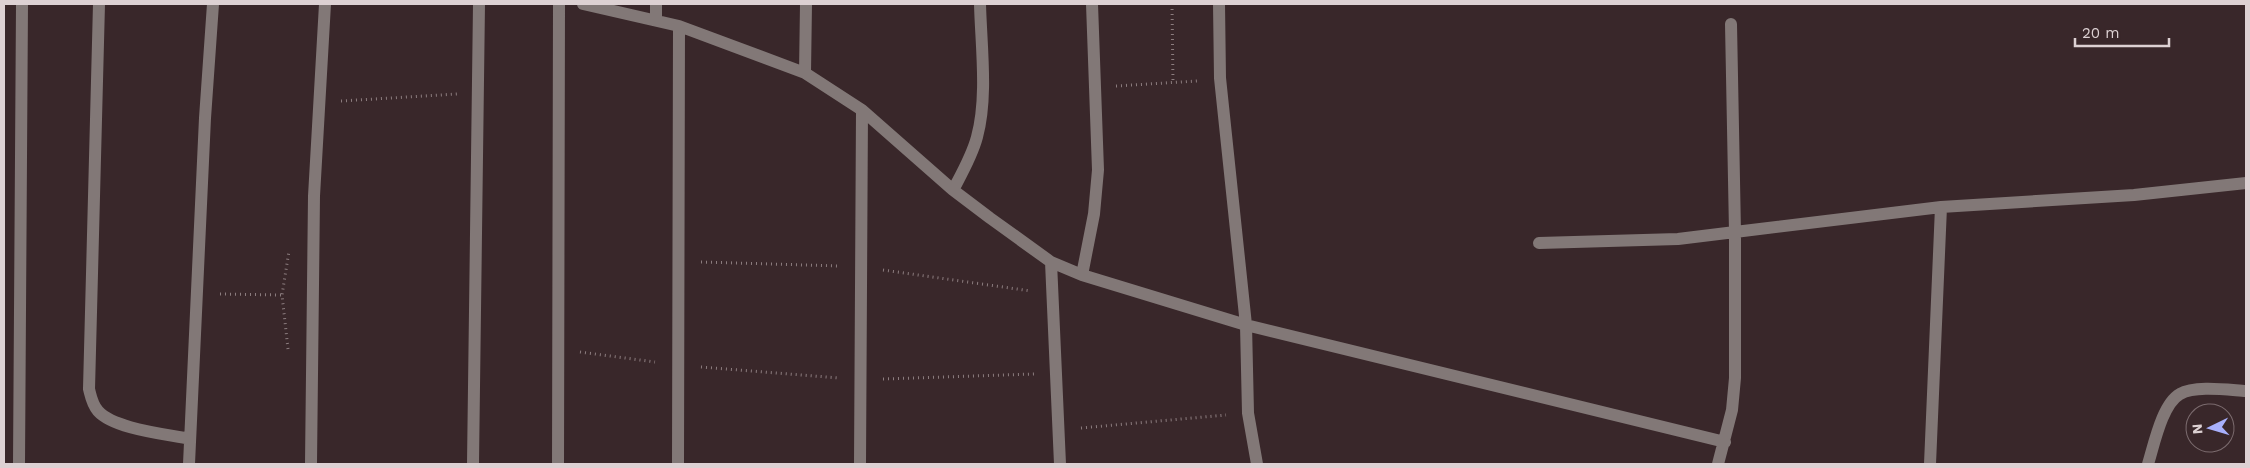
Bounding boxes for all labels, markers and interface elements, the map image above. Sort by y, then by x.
scale bar [2075,15,2169,47]
text: 20 m [2082,24,2120,42]
north arrow [2185,403,2235,453]
text: N [2189,423,2205,435]

